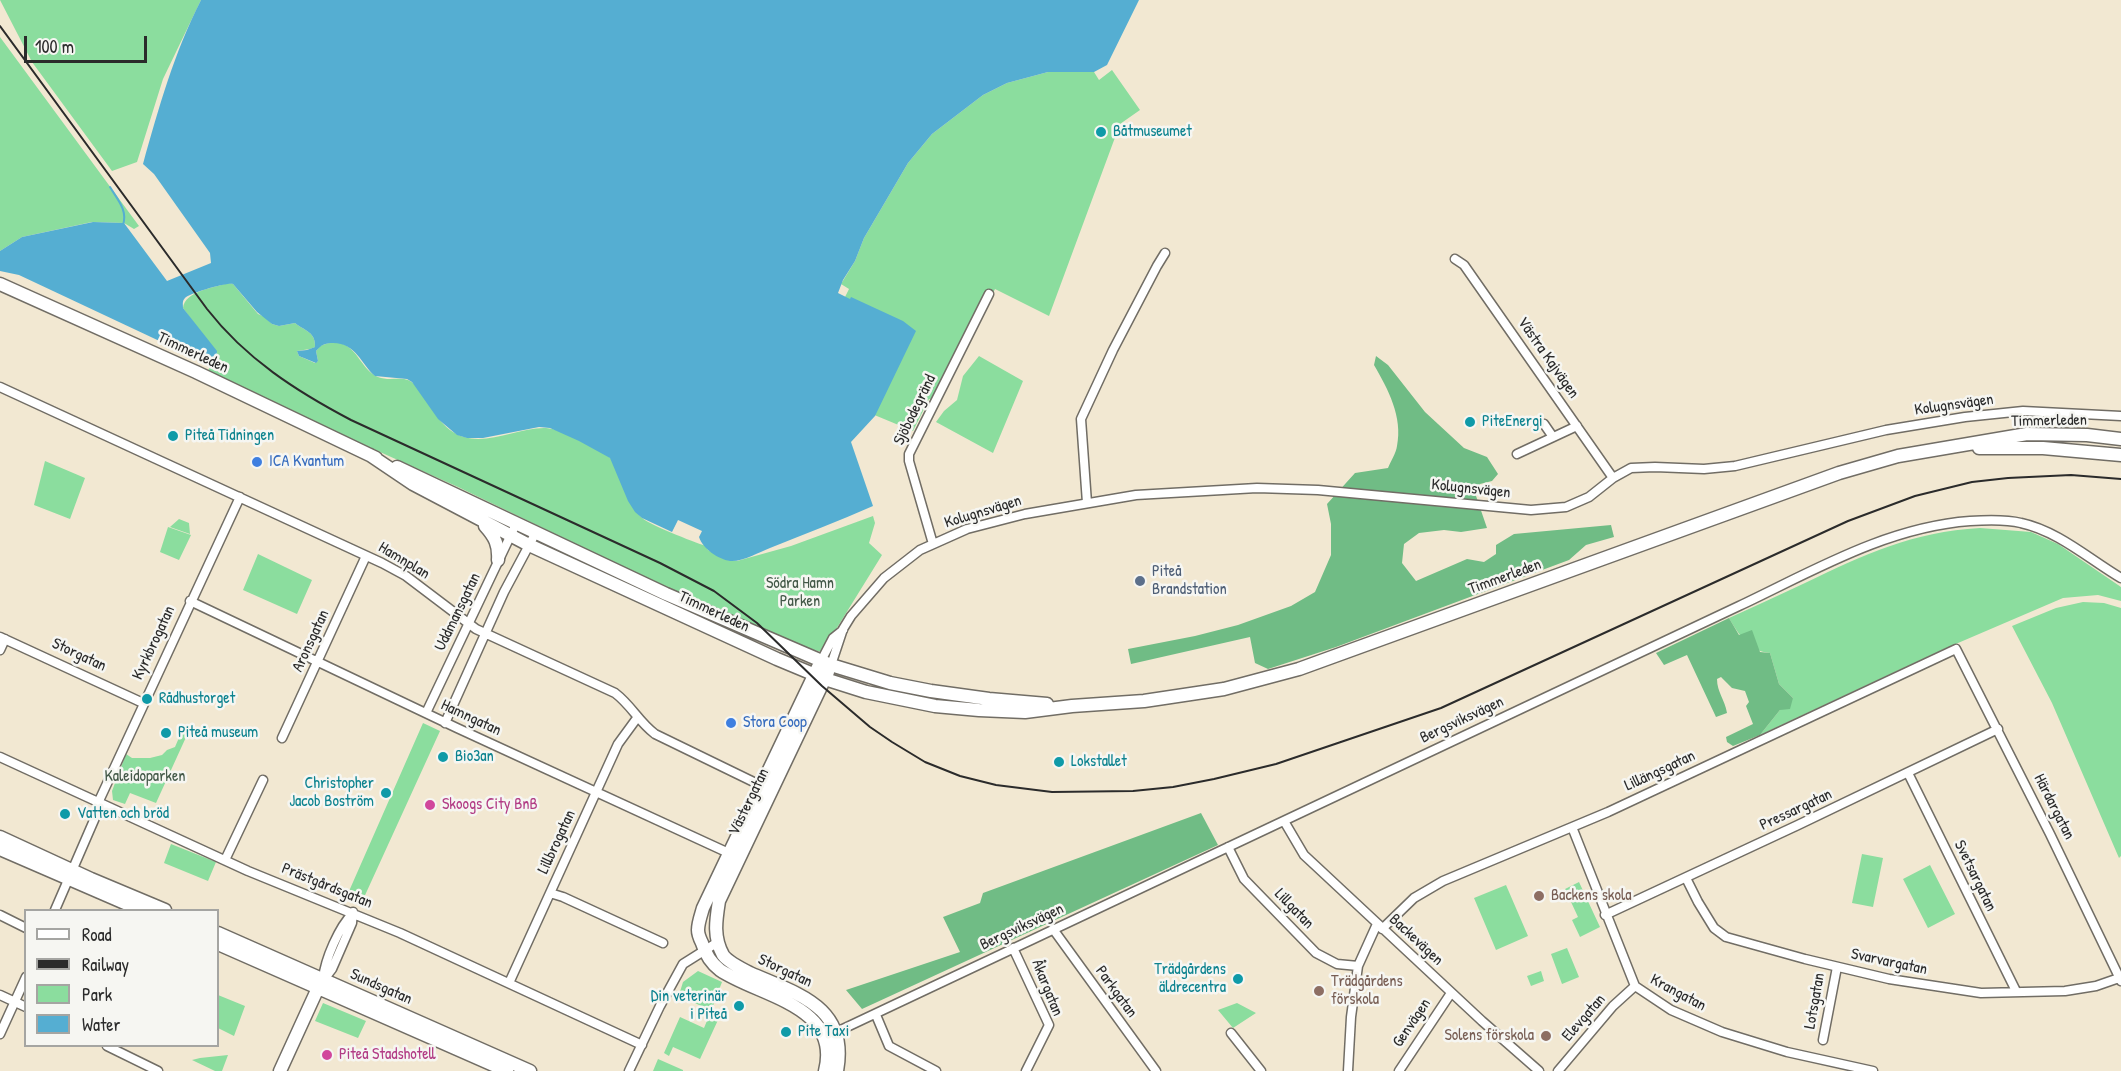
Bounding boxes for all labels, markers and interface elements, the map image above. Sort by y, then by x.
scale bar [27,24,150,62]
text: 100 m [35,34,74,59]
place label: Båtmuseumet [1113,122,1192,142]
marker: Båtmuseumet [1094,125,1108,139]
street label: Västra Kajvägen [1513,314,1583,402]
street label: Timmerleden [155,328,231,378]
street label: Sjöbodegränd [890,372,940,448]
street label: Kolugnsvägen [1913,390,1995,420]
street label: Timmerleden [2011,411,2087,431]
place label: PiteEnergi [1482,412,1543,432]
marker: PiteEnergi [1463,415,1477,429]
place label: Piteå Tidningen [185,426,274,446]
marker: Piteå Tidningen [166,429,180,443]
place label: ICA Kvantum [269,452,344,472]
marker: ICA Kvantum [250,455,264,469]
street label: Kolugnsvägen [1431,475,1511,503]
street label: Kolugnsvägen [942,491,1024,533]
street label: Hamnplan [375,538,433,584]
street label: Timmerleden [1466,555,1544,599]
place label: Piteå Brandstation [1152,562,1227,600]
street label: Uddmansgatan [431,570,485,654]
park label: Södra Hamn Parken [766,574,834,612]
marker: Piteå Brandstation [1133,574,1147,588]
street label: Timmerleden [676,587,752,637]
street label: Kyrkbrogatan [128,603,180,683]
street label: Aronsgatan [288,607,334,675]
street label: Storgatan [49,634,109,676]
place label: Rådhustorget [159,689,235,709]
marker: Rådhustorget [140,692,154,706]
street label: Bergsviksvägen [1417,692,1507,748]
street label: Hamngatan [438,696,504,740]
place label: Stora Coop [743,713,807,733]
marker: Stora Coop [724,716,738,730]
place label: Piteå museum [178,723,258,743]
marker: Piteå museum [159,726,173,740]
street label: Lillängsgatan [1622,746,1698,796]
place label: Bio3an [455,747,494,767]
marker: Bio3an [436,750,450,764]
place label: Lokstallet [1071,752,1127,772]
marker: Lokstallet [1052,755,1066,769]
street label: Västergatan [725,765,773,839]
park label: Kaleidoparken [104,767,186,787]
street label: Härdargatan [2029,771,2079,843]
place label: Christopher Jacob Boström [289,774,374,812]
street label: Pressargatan [1757,785,1835,835]
marker: Christopher Jacob Boström [379,786,393,800]
place label: Skoogs City BnB [442,795,538,815]
marker: Skoogs City BnB [423,798,437,812]
place label: Vatten och bröd [77,804,169,824]
marker: Vatten och bröd [58,807,72,821]
street label: Lillbrogatan [534,807,580,877]
street label: Svetsargatan [1950,837,2000,915]
street label: Prästgårdsgatan [279,859,375,913]
street label: Lillgatan [1270,885,1318,933]
place label: Backens skola [1551,886,1631,906]
marker: Backens skola [1532,889,1546,903]
street label: Bergsviksvägen [977,899,1067,955]
legend [24,909,219,1047]
street label: Backevägen [1385,910,1447,970]
text: Road [82,922,112,947]
street label: Svarvargatan [1849,945,1929,979]
street label: Storgatan [755,950,815,992]
text: Railway [82,952,129,977]
street label: Åkargatan [1027,957,1067,1019]
place label: Trädgårdens äldrecentra [1154,960,1226,998]
street label: Parkgatan [1091,962,1141,1022]
street label: Sundsgatan [347,965,415,1009]
street label: Krangatan [1647,970,1709,1016]
marker: Trädgårdens äldrecentra [1231,972,1245,986]
place label: Trädgårdens förskola [1331,972,1403,1010]
street label: Lotsgatan [1801,972,1829,1030]
text: Park [82,982,112,1007]
marker: Trädgårdens förskola [1312,984,1326,998]
place label: Din veterinär i Piteå [651,987,727,1025]
street label: Elevgatan [1558,990,1610,1046]
street label: Genvägen [1389,995,1435,1051]
marker: Din veterinär i Piteå [732,999,746,1013]
text: Water [82,1012,120,1037]
place label: Pite Taxi [798,1022,849,1042]
marker: Pite Taxi [779,1025,793,1039]
place label: Solens förskola [1444,1026,1534,1046]
marker: Solens förskola [1539,1029,1553,1043]
place label: Piteå Stadshotell [339,1045,436,1065]
marker: Piteå Stadshotell [320,1048,334,1062]

